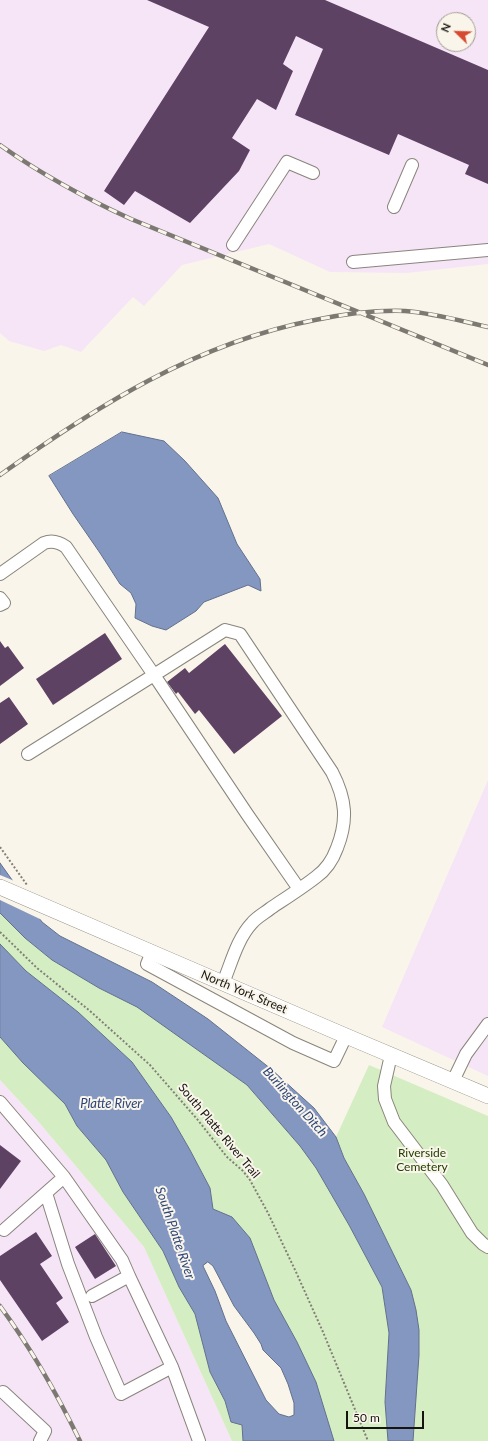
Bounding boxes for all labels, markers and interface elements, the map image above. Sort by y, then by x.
north arrow [436,12,476,52]
text: N [438,21,453,34]
street label: North York Street [199,967,289,1017]
water label: Burlington Ditch [260,1064,330,1140]
street label: South Platte River Trail [175,1081,263,1181]
water label: Platte River [80,1096,142,1112]
park label: Riverside Cemetery [396,1146,448,1174]
water label: South Platte River [152,1185,198,1281]
scale bar [348,1403,426,1429]
text: 50 m [353,1410,380,1425]

